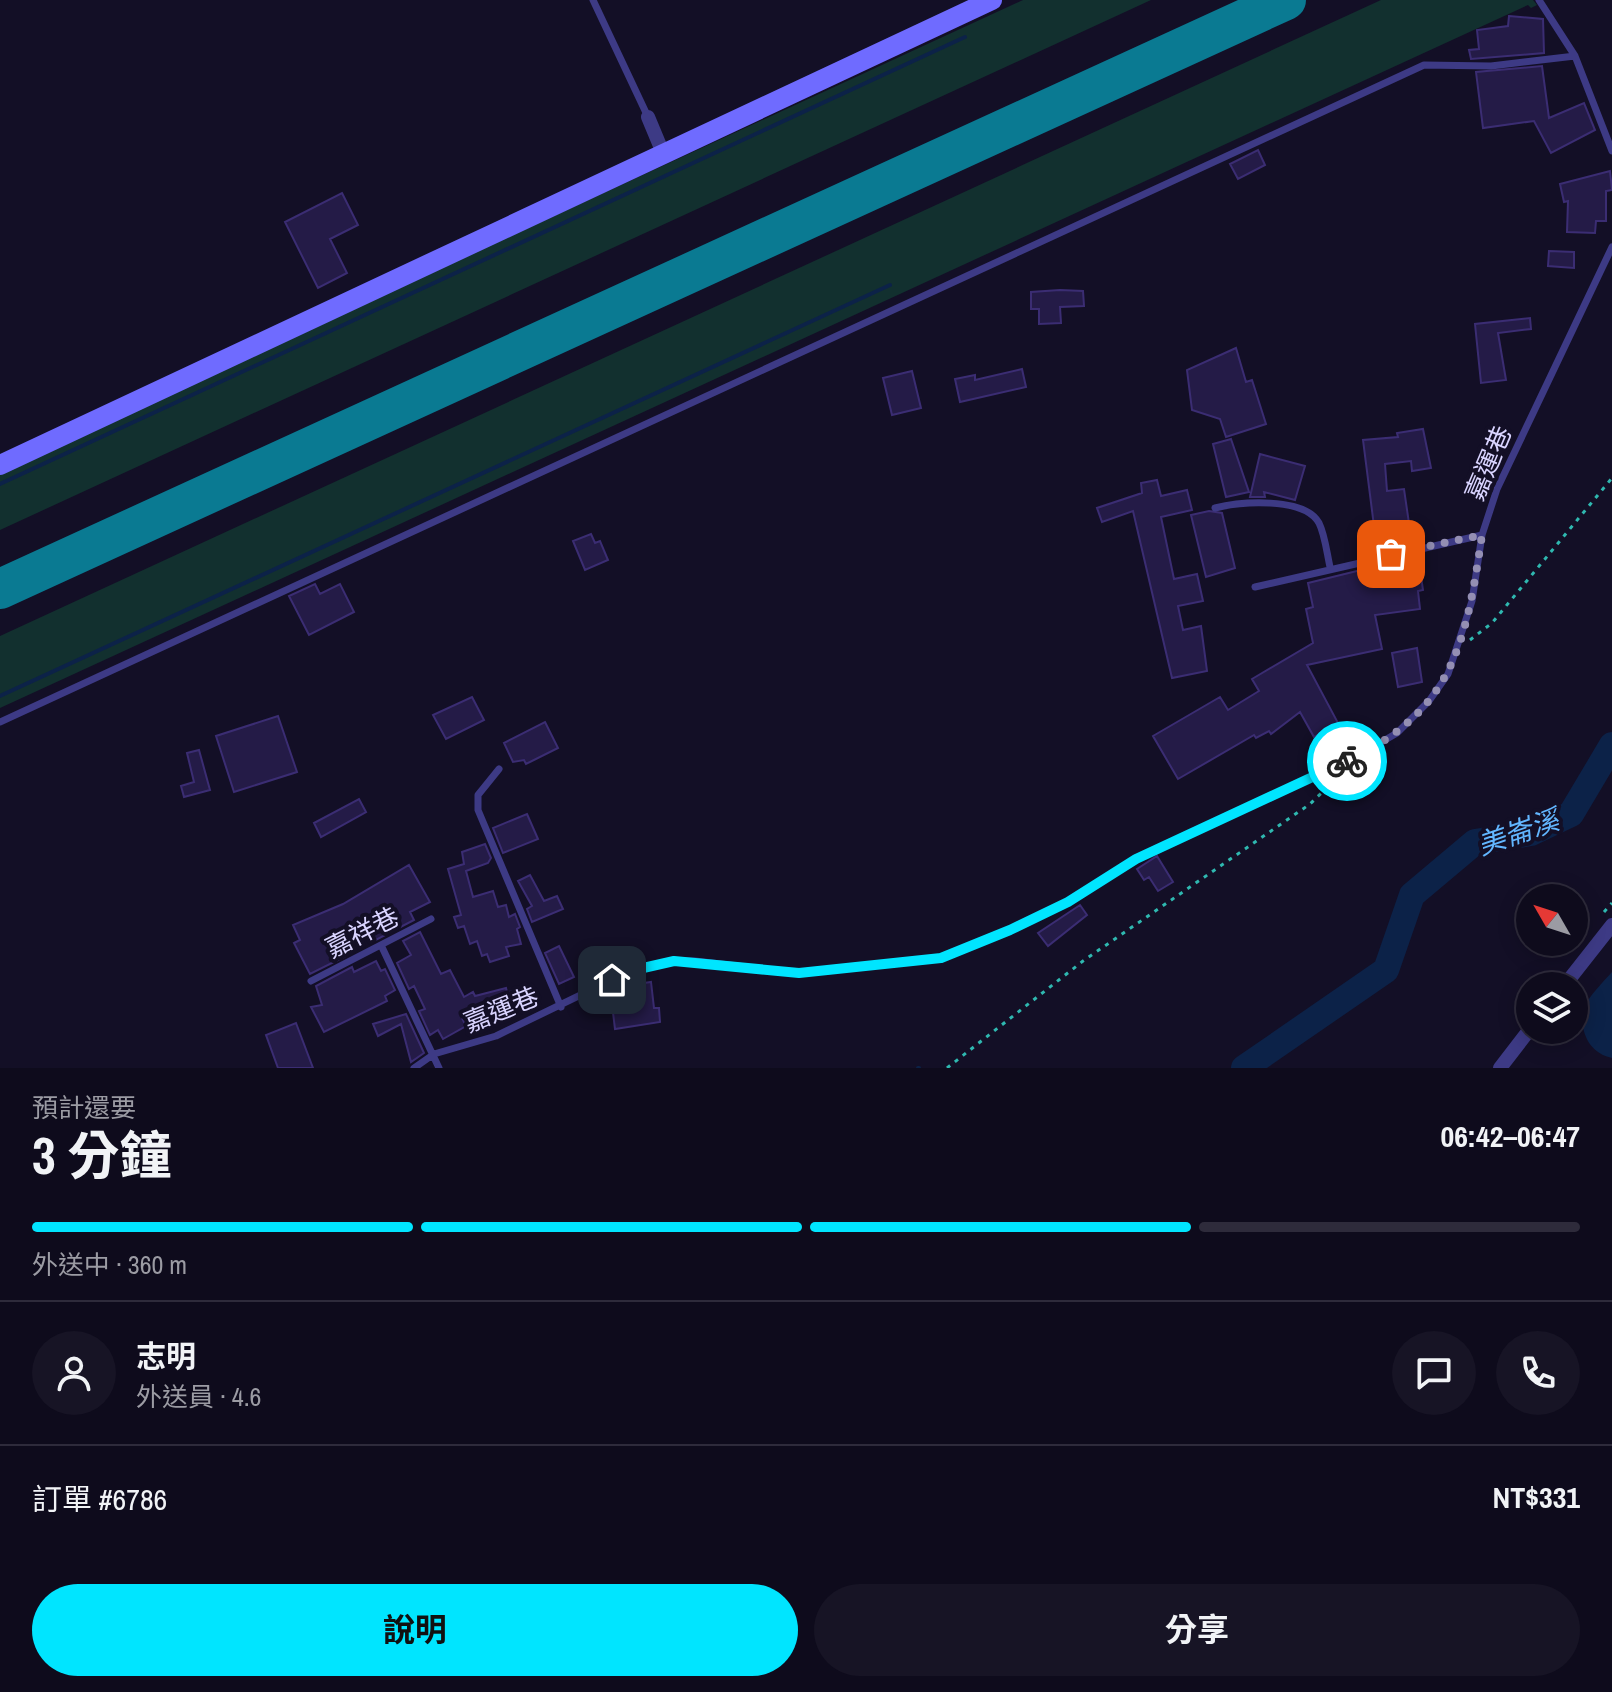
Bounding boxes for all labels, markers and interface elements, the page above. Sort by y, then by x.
street label: 嘉運巷 [1457,420,1519,506]
pin [1357,520,1425,588]
icon: bag [1369,532,1413,576]
courier [1307,721,1387,801]
icon: bike [1325,739,1369,783]
water label: 美崙溪 [1472,799,1568,864]
north arrow [1516,884,1588,956]
map controls [1516,884,1588,1044]
street label: 嘉祥巷 [319,899,405,965]
pin [578,946,646,1014]
icon: home [590,958,634,1002]
button: layers [1516,972,1588,1044]
street label: 嘉運巷 [458,978,544,1040]
text: 預計還要 [32,1090,136,1125]
text: 06:42–06:47 [1441,1116,1580,1156]
text: 3 分鐘 [32,1120,172,1190]
text: 外送中 · 360 m [32,1247,187,1282]
button: person [32,1331,116,1415]
button: chat [1392,1331,1476,1415]
button: phone [1496,1331,1580,1415]
text: 志明 [136,1336,196,1376]
text: 外送員 · 4.6 [136,1379,261,1414]
text: NT$331 [1492,1477,1580,1517]
text: 訂單 #6786 [32,1479,167,1519]
button: 說明 [32,1584,798,1676]
button: 分享 [814,1584,1580,1676]

